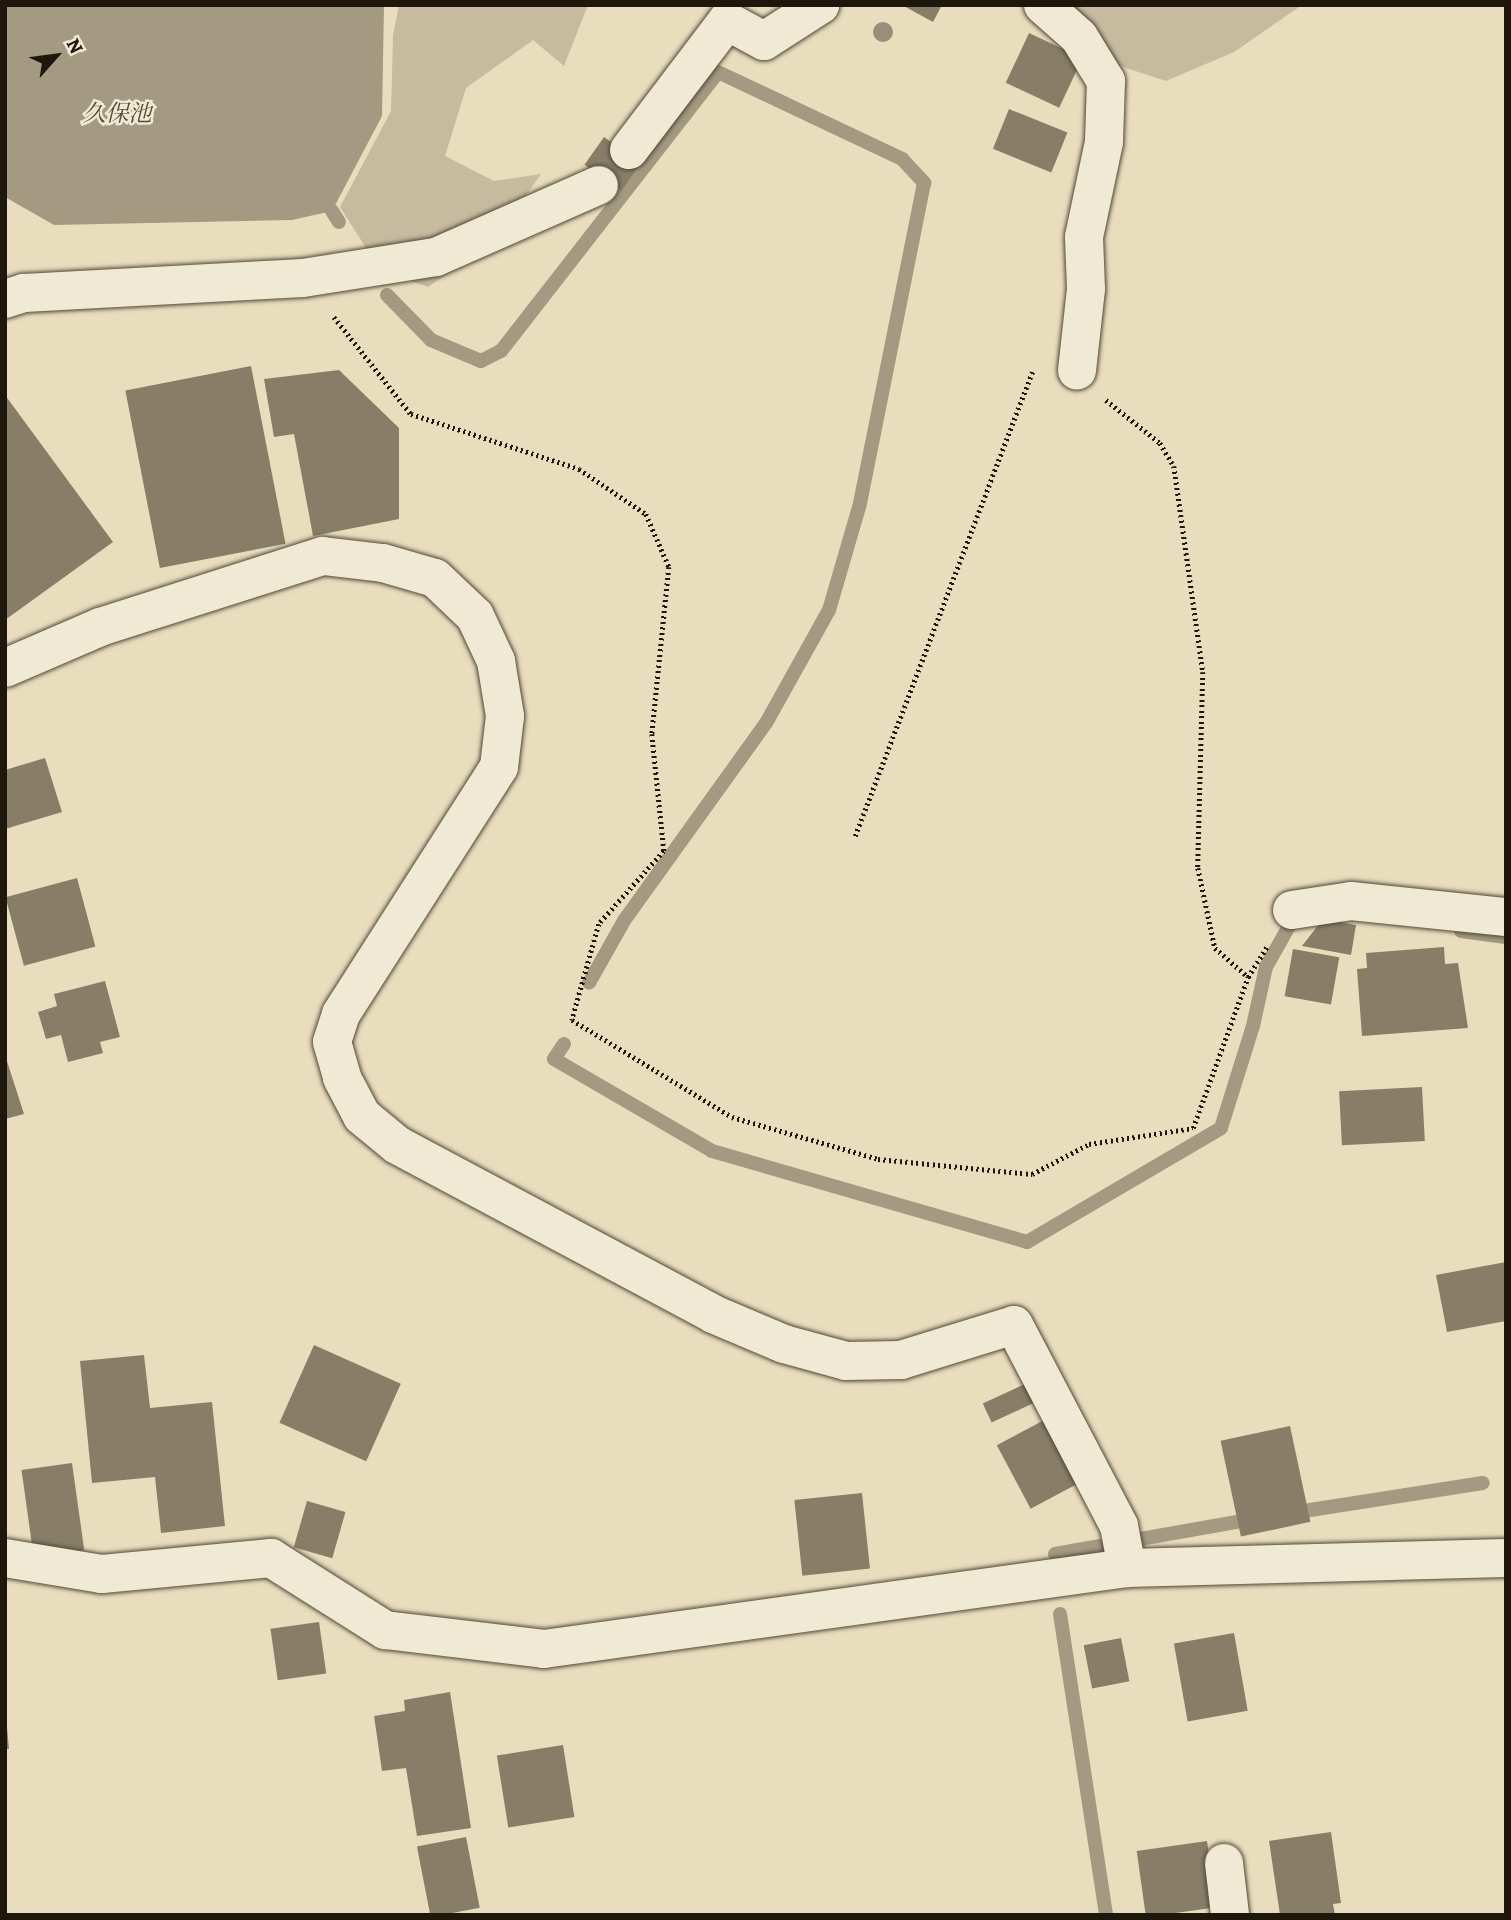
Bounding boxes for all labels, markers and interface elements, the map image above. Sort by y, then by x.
north arrow [21,21,91,91]
text: N [60,34,89,58]
water label: 久保池 [83,100,151,128]

